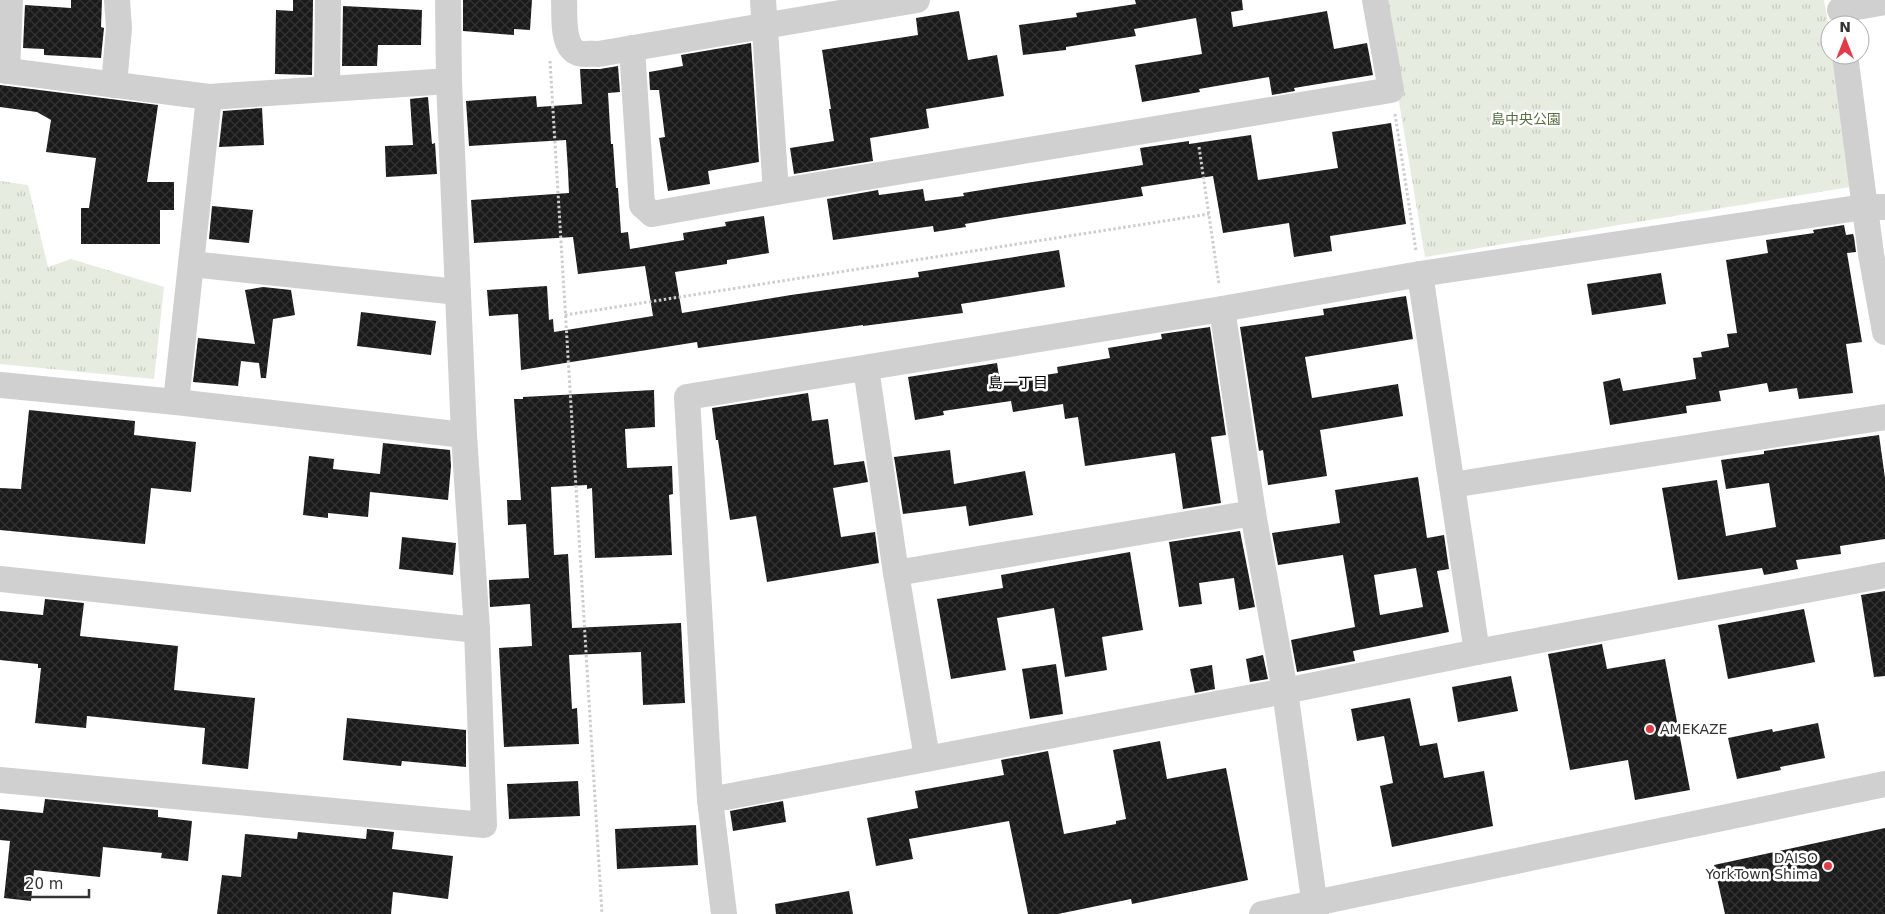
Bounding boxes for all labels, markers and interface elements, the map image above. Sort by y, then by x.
north arrow [1820,15,1870,65]
text: N [1839,19,1851,35]
park label: 島中央公園 [1491,111,1561,127]
district label: 島一丁目 [988,374,1048,392]
place label: AMEKAZE [1660,721,1727,737]
marker: AMEKAZE [1644,723,1656,735]
place label: DAISO YorkTown Shima [1705,850,1818,882]
marker: DAISO YorkTown Shima [1822,860,1834,872]
scale bar [18,866,89,898]
text: 20 m [25,875,63,893]

